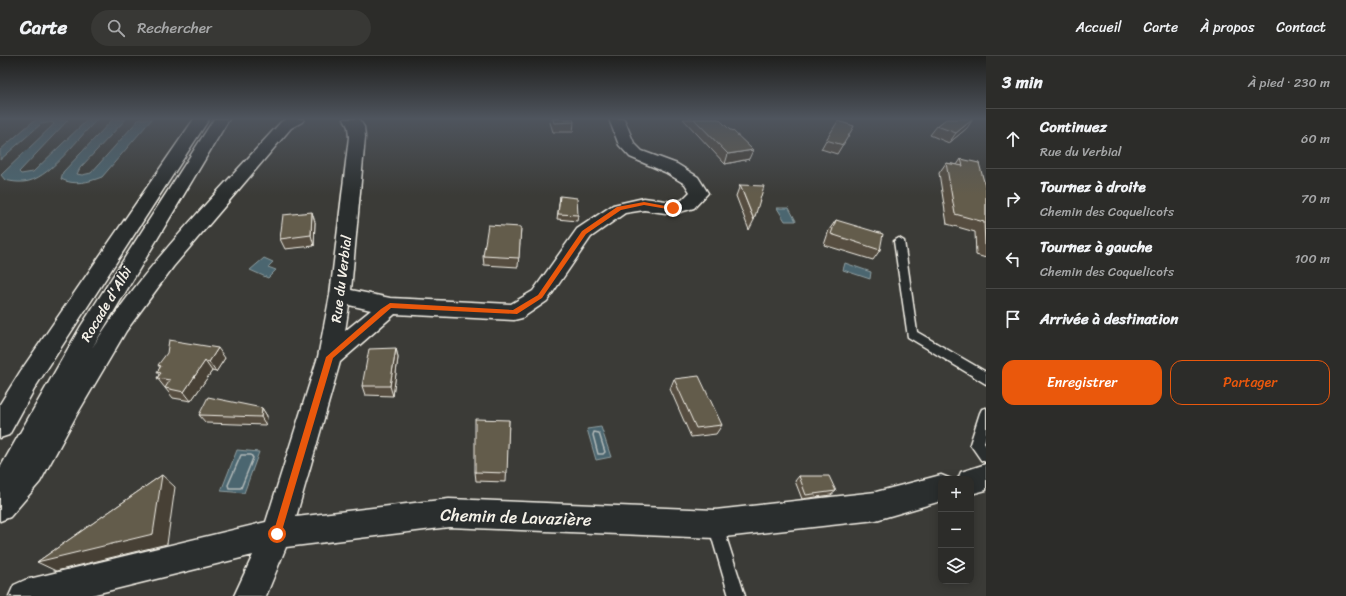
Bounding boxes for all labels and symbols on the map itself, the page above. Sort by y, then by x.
route end [664,199,682,217]
street label: Rue du Verbial [324,233,359,324]
street label: Rocade d'Albi [74,261,139,347]
street label: Chemin de Lavazière [440,499,592,535]
route start [268,525,286,543]

